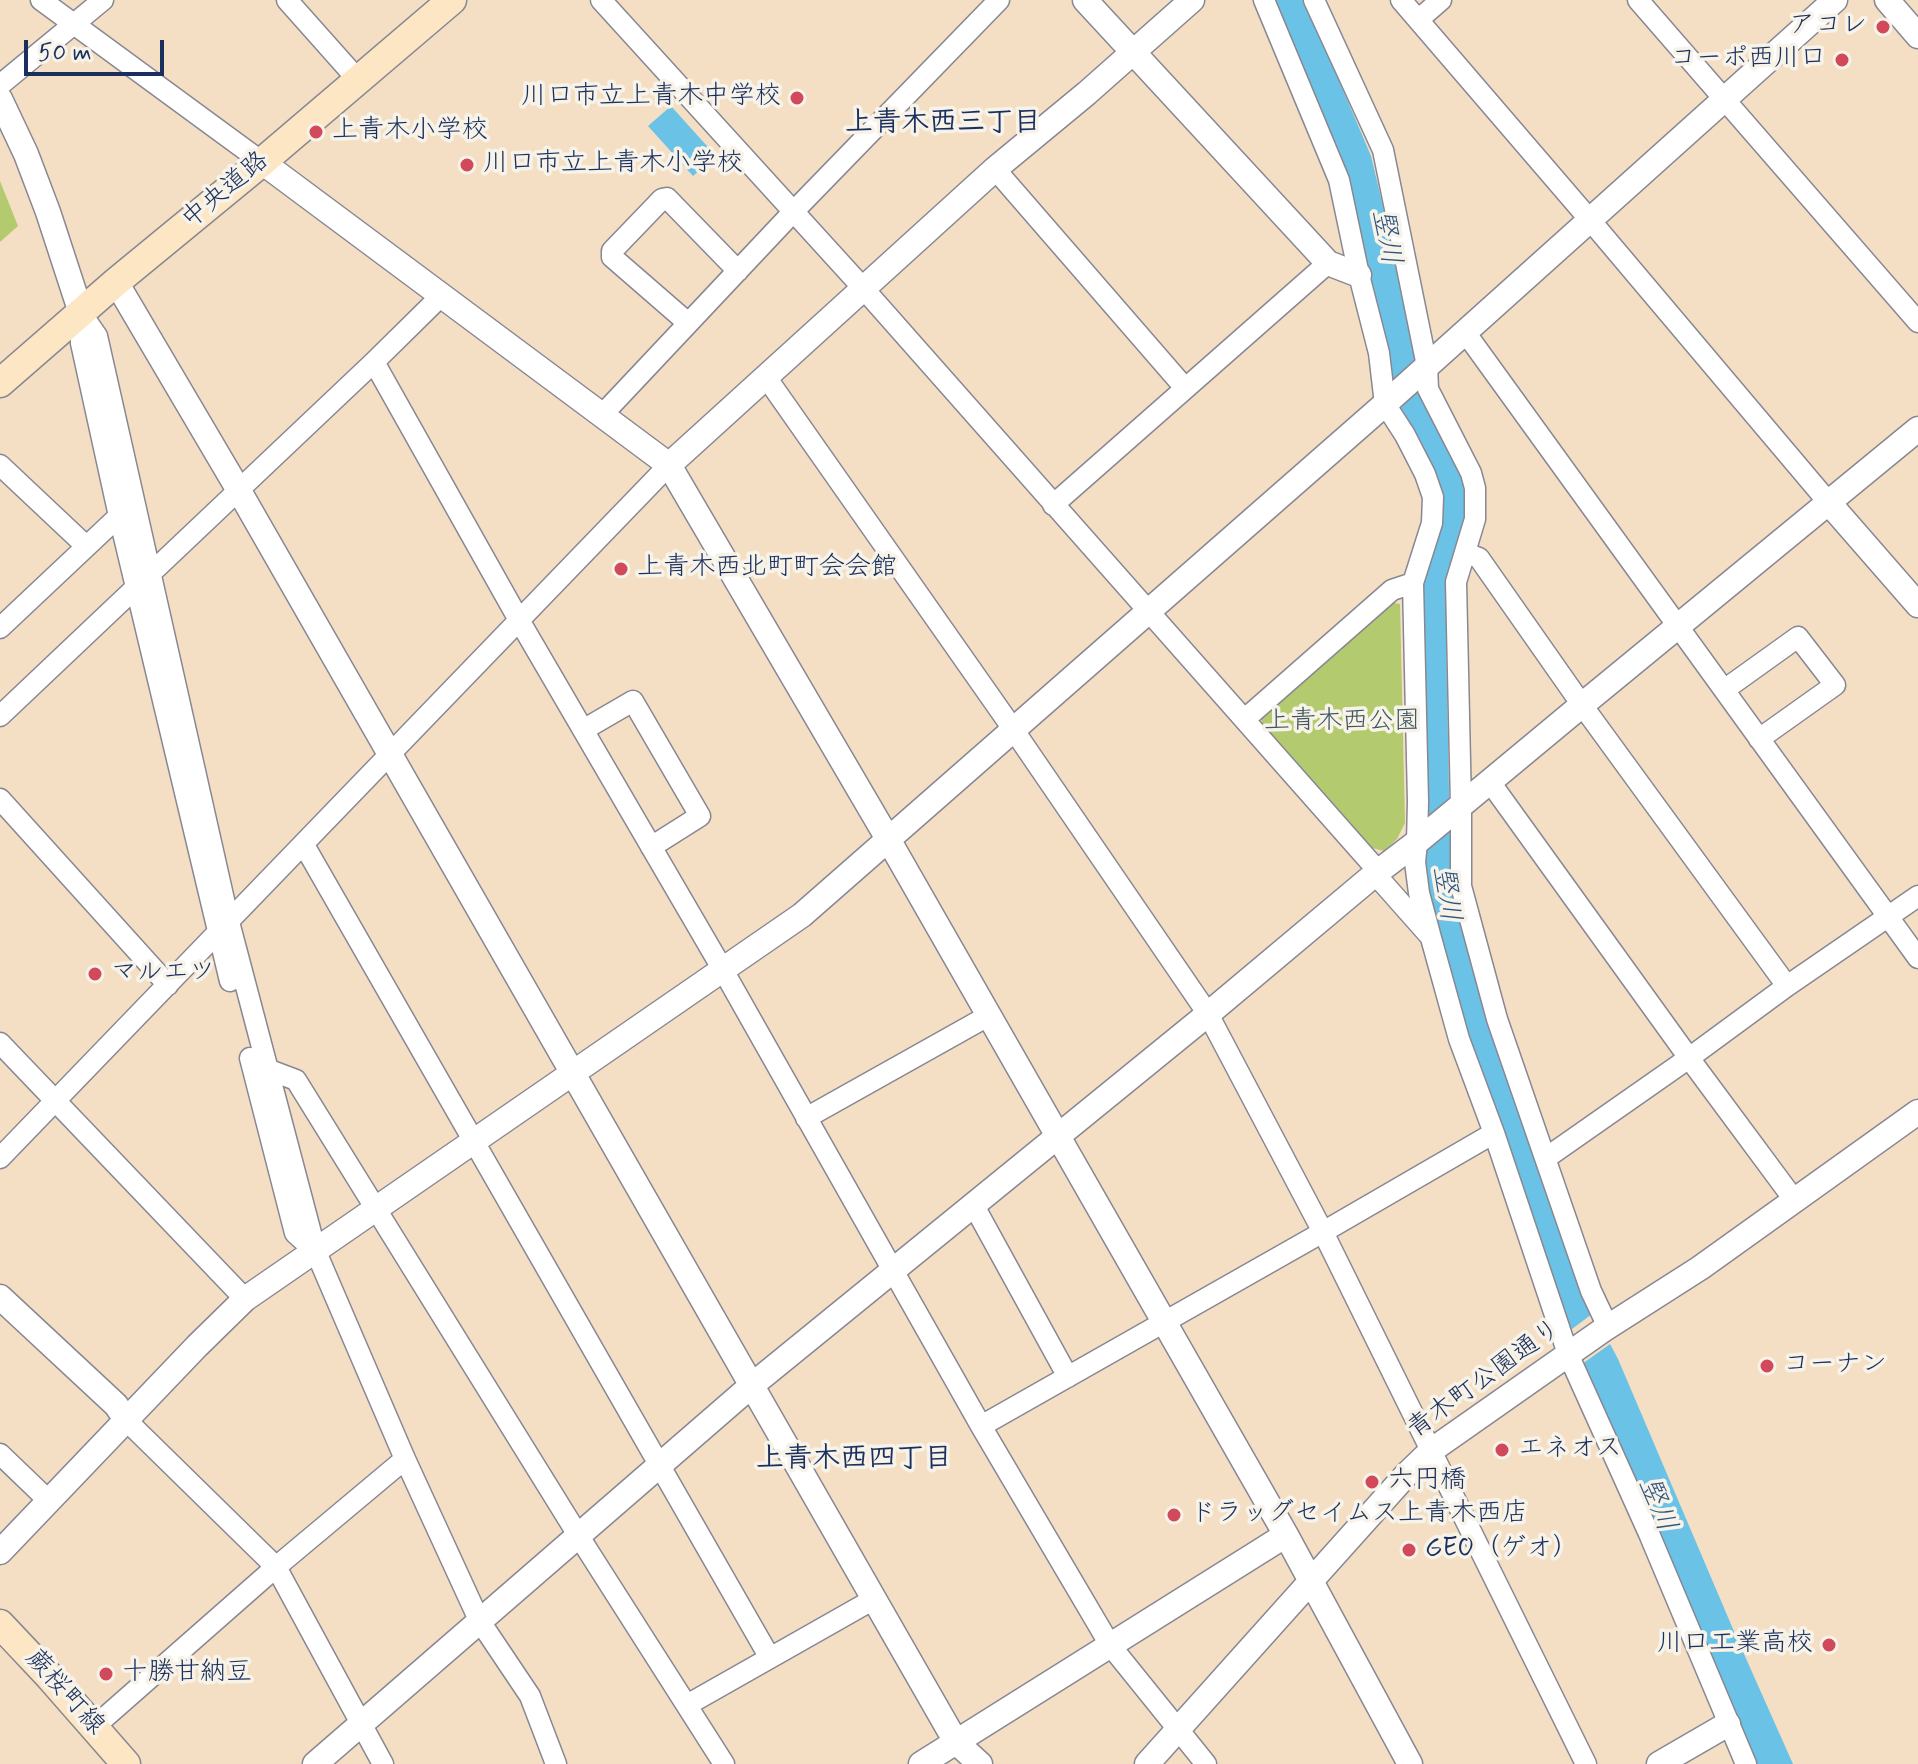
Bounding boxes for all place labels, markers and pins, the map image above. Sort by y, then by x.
place label: アコレ [1789,11,1867,43]
marker: アコレ [1874,18,1892,36]
place label: コーポ西川口 [1670,44,1826,76]
marker: コーポ西川口 [1833,51,1851,69]
place label: 川口市立上青木中学校 [521,82,781,114]
marker: 川口市立上青木中学校 [788,89,806,107]
place label: 上青木小学校 [332,116,488,148]
marker: 上青木小学校 [307,123,325,141]
place label: 川口市立上青木小学校 [483,149,743,181]
marker: 川口市立上青木小学校 [458,156,476,174]
place label: 上青木西北町町会会館 [637,553,897,585]
marker: 上青木西北町町会会館 [612,560,630,578]
place label: マルエツ [111,958,215,990]
marker: マルエツ [86,965,104,983]
place label: コーナン [1783,1350,1887,1382]
marker: コーナン [1758,1357,1776,1375]
place label: エネオス [1518,1434,1622,1466]
marker: エネオス [1493,1441,1511,1459]
place label: 六円橋 [1388,1466,1466,1498]
marker: 六円橋 [1363,1473,1381,1491]
place label: ドラッグセイムス上青木西店 [1190,1499,1528,1531]
marker: ドラッグセイムス上青木西店 [1165,1506,1183,1524]
place label: GEO（ゲオ） [1425,1534,1578,1566]
marker: GEO（ゲオ） [1400,1541,1418,1559]
place label: 川口工業高校 [1657,1629,1813,1661]
marker: 川口工業高校 [1820,1636,1838,1654]
place label: 十勝甘納豆 [122,1658,252,1690]
marker: 十勝甘納豆 [97,1665,115,1683]

